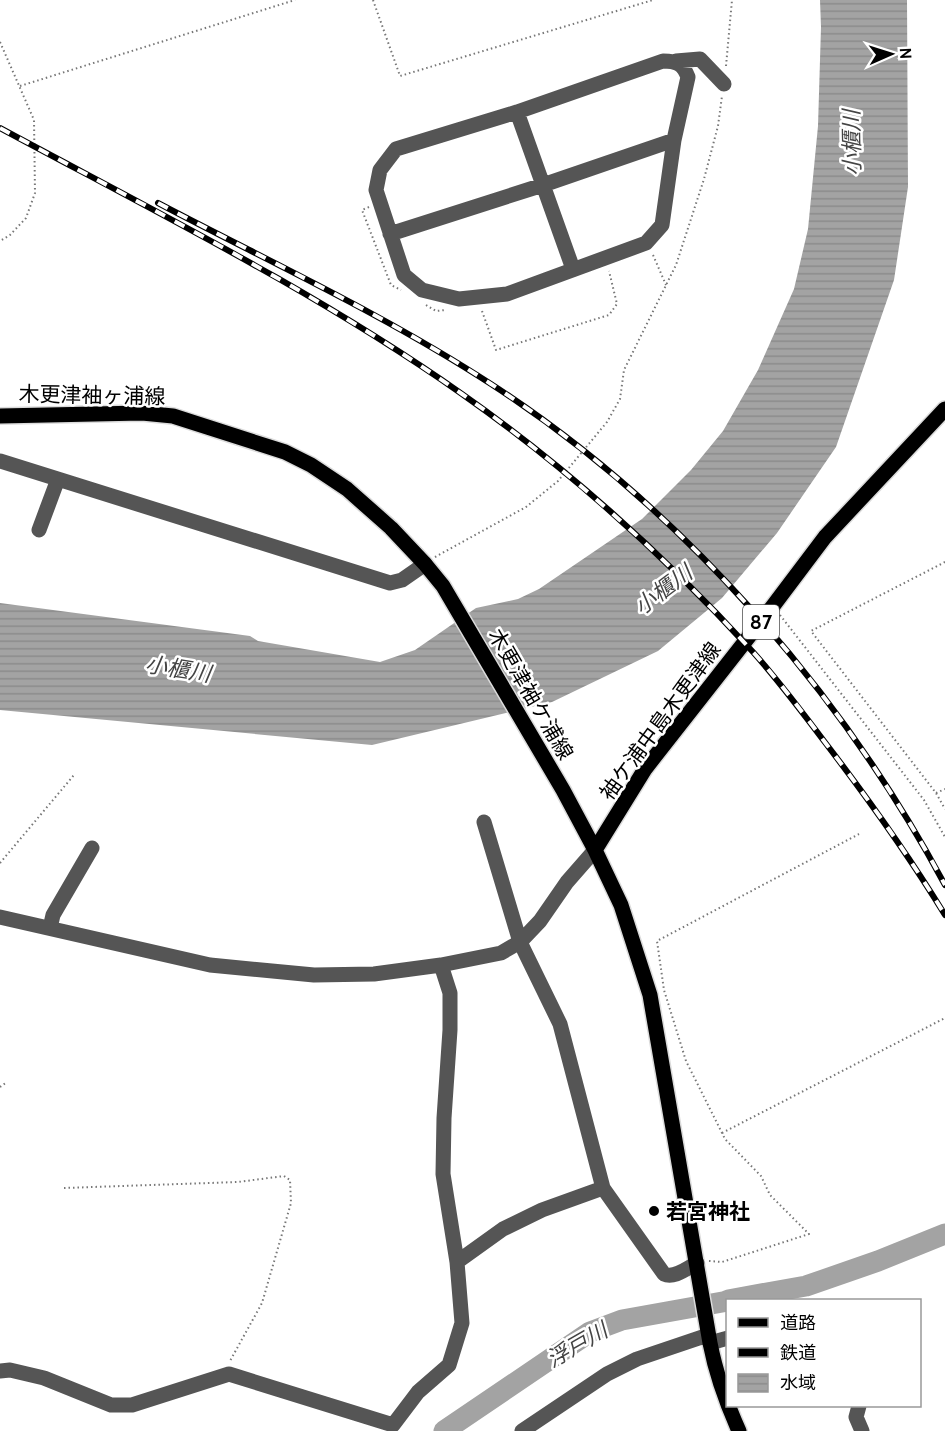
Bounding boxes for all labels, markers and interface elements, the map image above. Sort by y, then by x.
north arrow [861,24,921,84]
text: N [896,47,915,59]
water label: 小櫃川 [838,108,866,176]
street label: 木更津袖ヶ浦線 [18,381,166,409]
water label: 小櫃川 [629,558,699,621]
road number: 87 [743,605,779,639]
street label: 木更津袖ケ浦線 [483,624,579,764]
street label: 袖ケ浦中島木更津線 [594,637,726,805]
water label: 小櫃川 [143,651,215,688]
place label: 若宮神社 [666,1199,750,1224]
marker: 若宮神社 [647,1204,661,1218]
legend [726,1299,921,1407]
text: 道路 [780,1312,816,1334]
water label: 浮戸川 [542,1316,614,1373]
text: 鉄道 [780,1342,816,1364]
text: 水域 [780,1372,816,1394]

